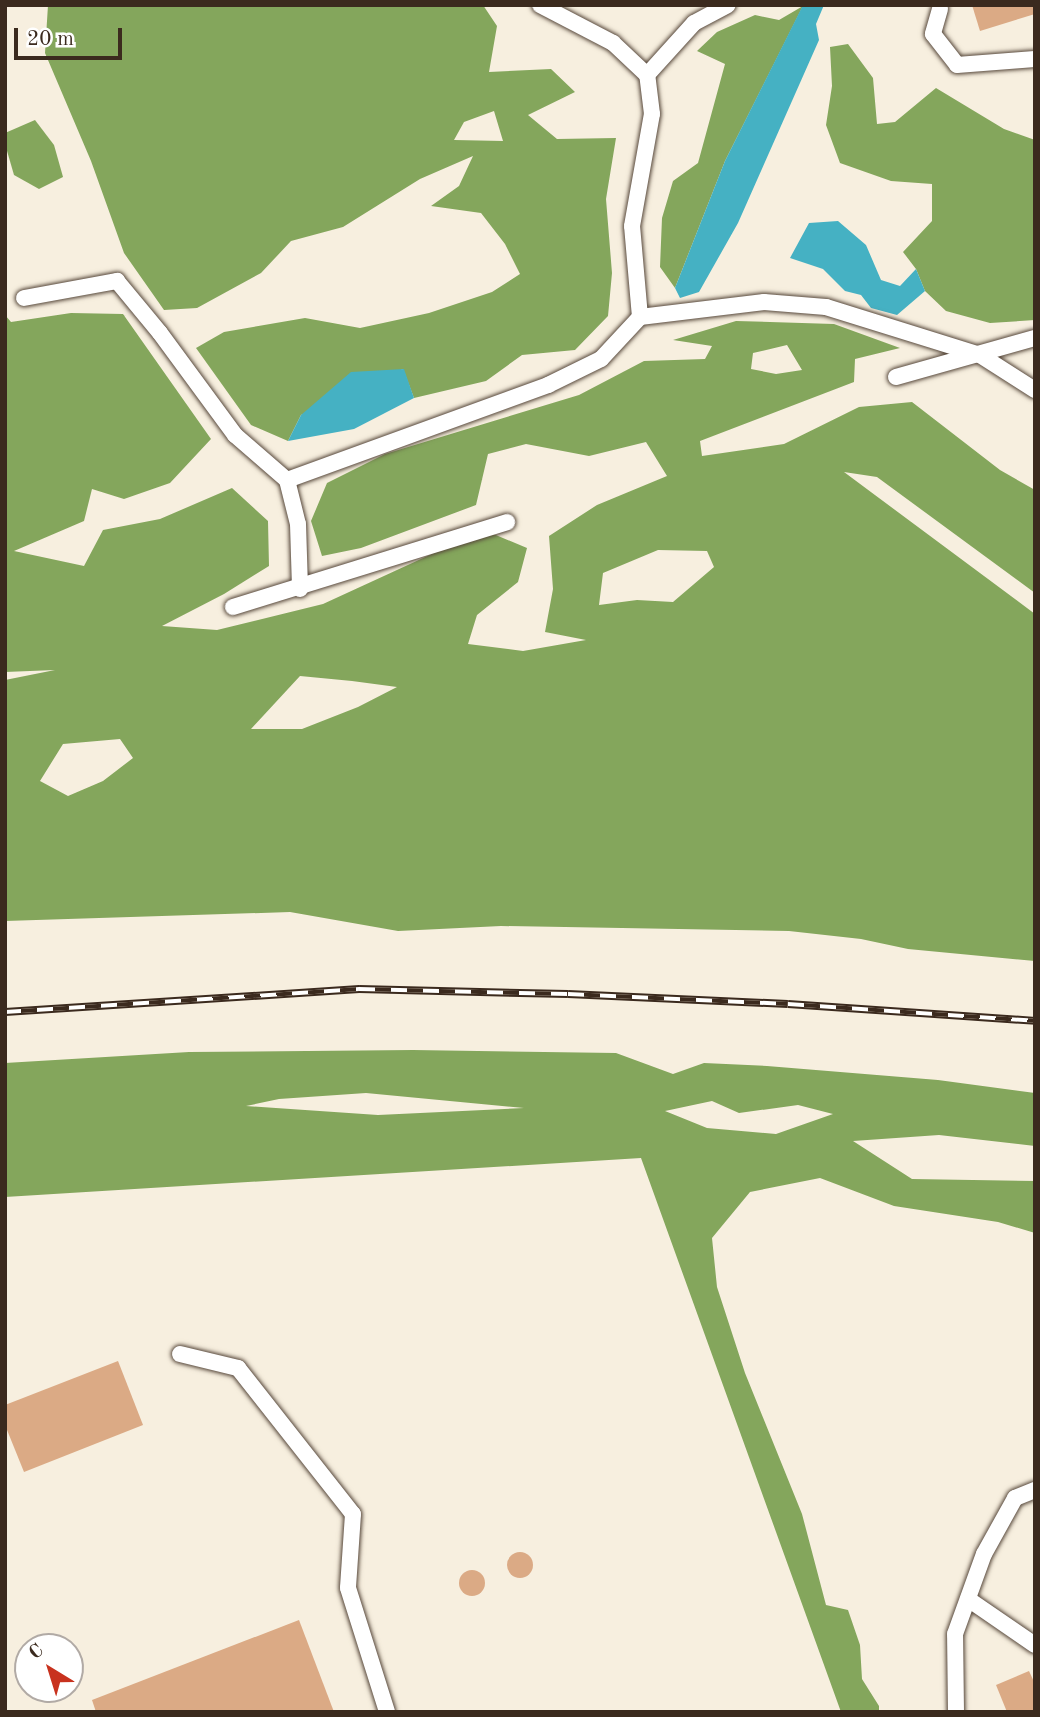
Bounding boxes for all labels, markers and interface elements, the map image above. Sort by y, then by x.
scale bar [18,14,126,58]
text: 20 m [27,29,74,50]
north arrow [14,1633,84,1703]
text: С [26,1641,48,1664]

